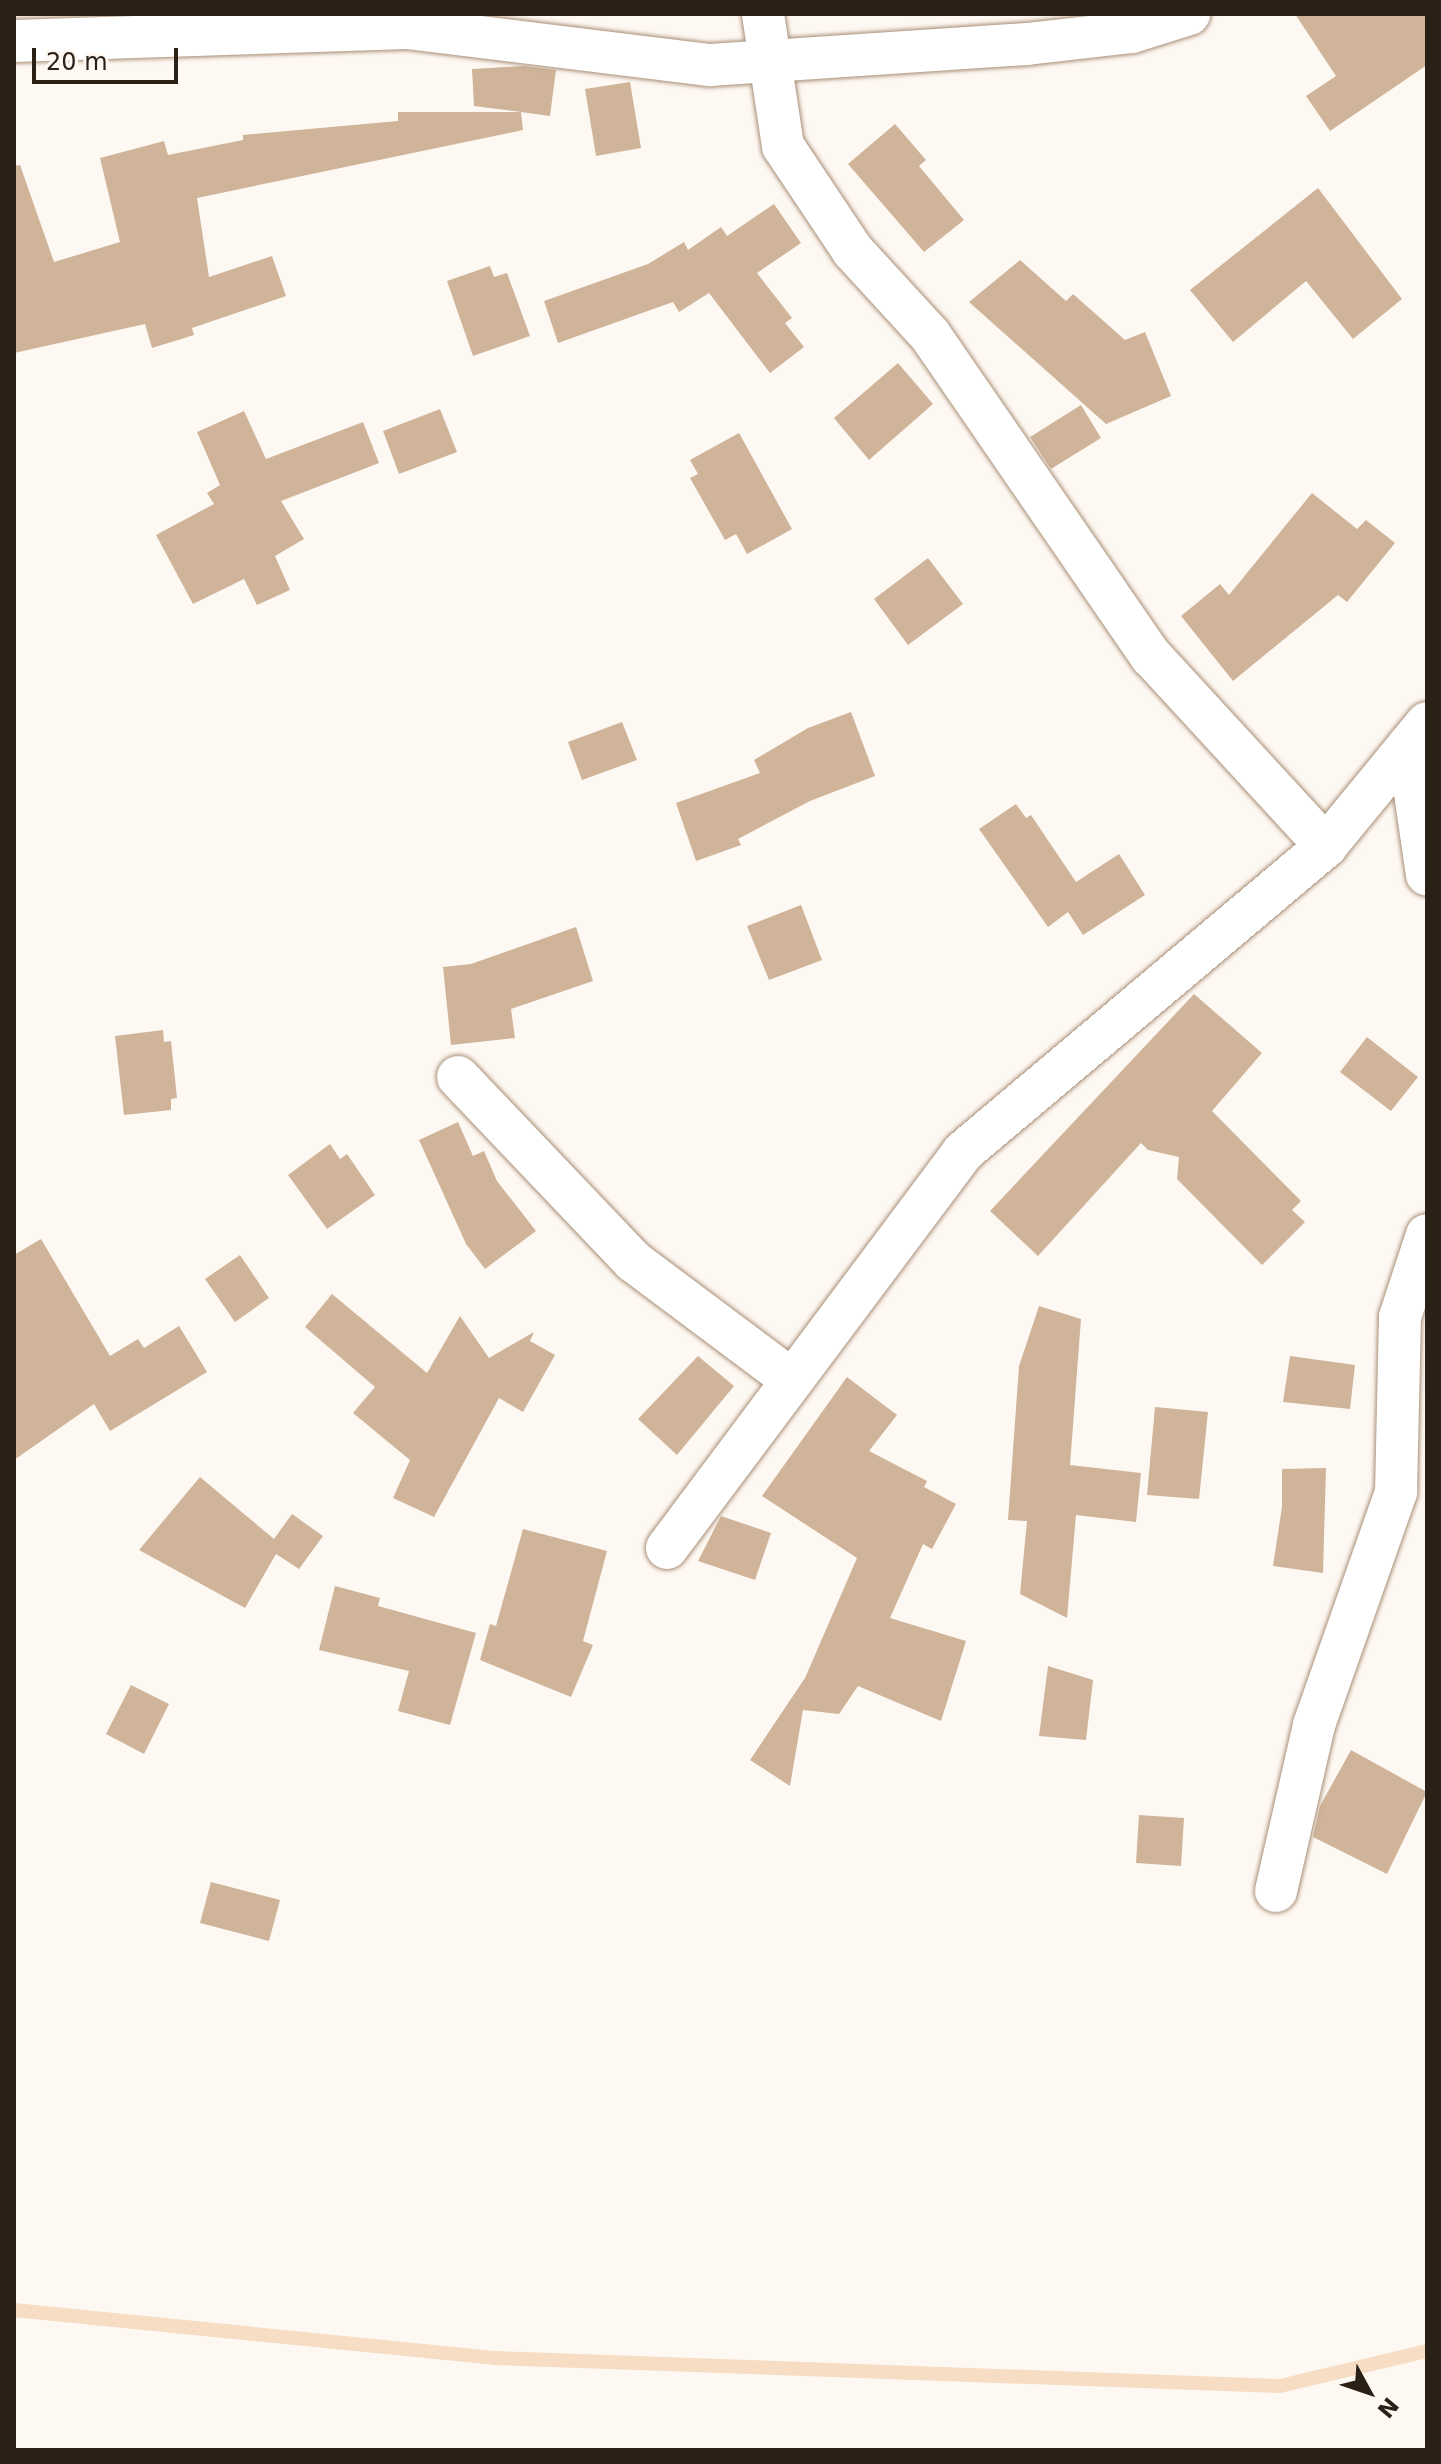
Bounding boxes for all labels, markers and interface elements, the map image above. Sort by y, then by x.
scale bar [36,32,182,82]
text: 20 m [46,48,108,76]
north arrow [1329,2352,1409,2432]
text: N [1372,2393,1403,2423]

